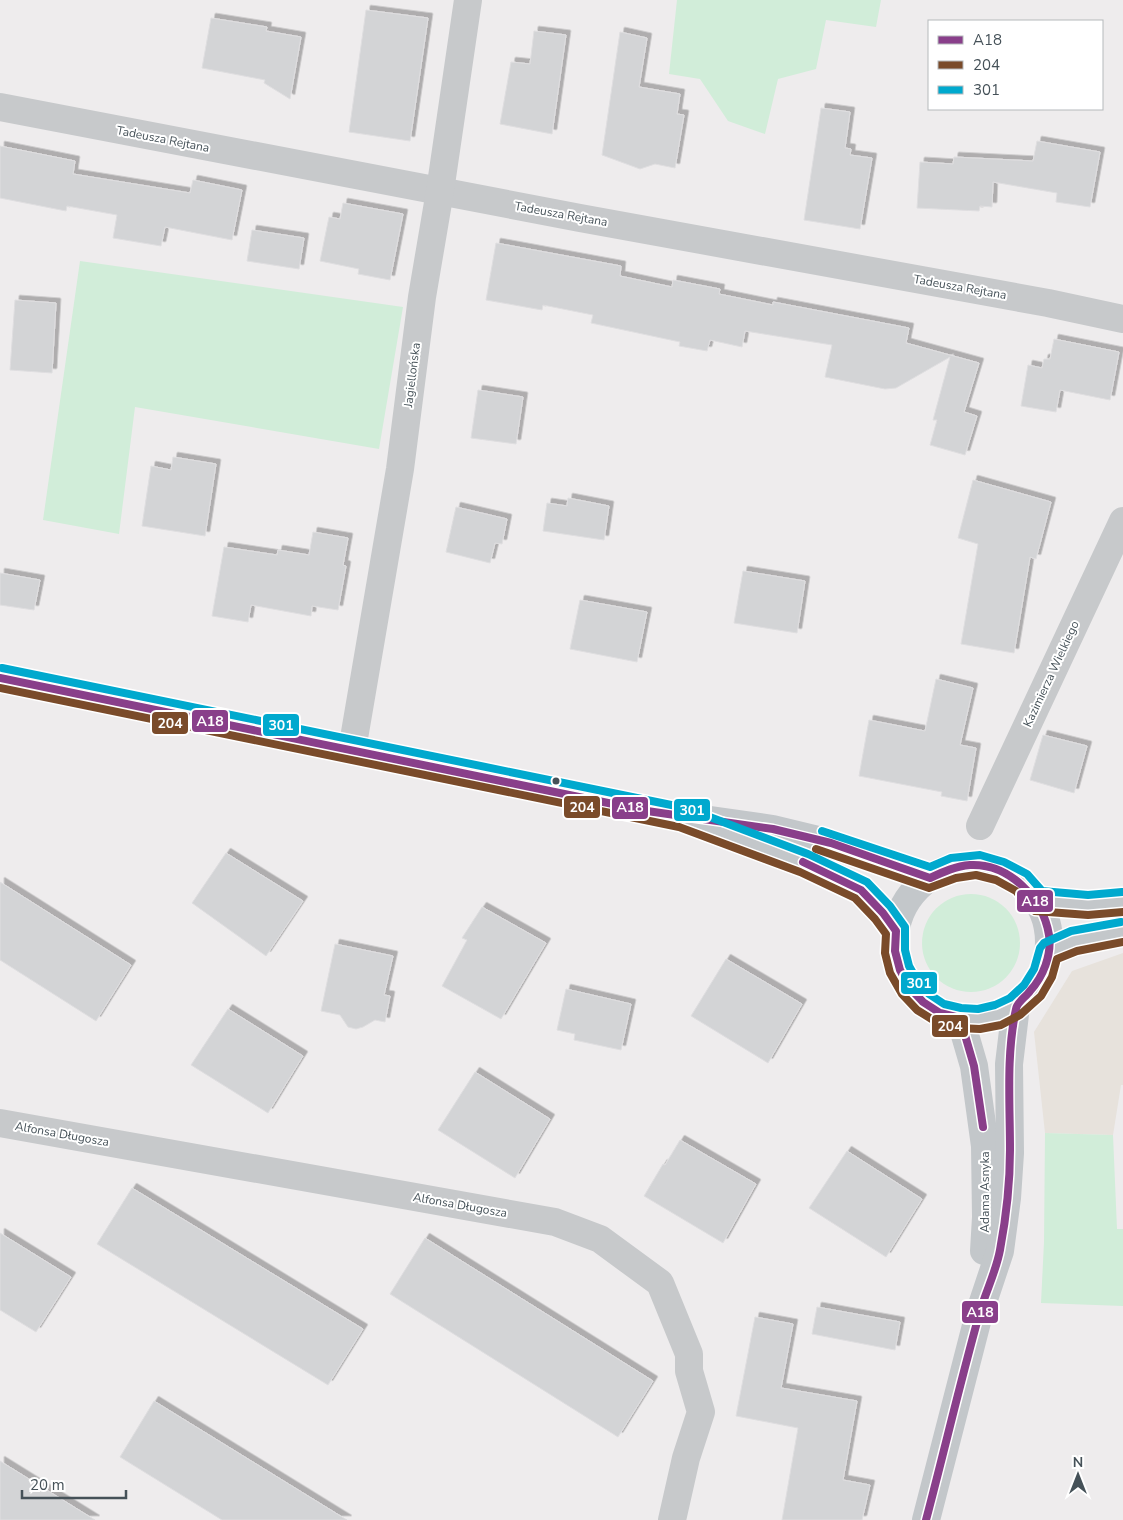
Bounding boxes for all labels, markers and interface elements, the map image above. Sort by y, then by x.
legend [928,20,1103,110]
text: A18 [973,30,1002,50]
text: 204 [973,55,1000,75]
text: 301 [973,80,1000,100]
street label: Tadeusza Rejtana [115,122,211,156]
street label: Tadeusza Rejtana [513,198,609,230]
street label: Tadeusza Rejtana [912,271,1008,303]
street label: Jagiellońska [400,342,424,409]
street label: Kazimierza Wielkiego [1019,618,1083,730]
line badge: A18 [191,709,229,733]
line badge: 204 [151,711,189,735]
text: A18 [196,712,224,731]
line badge: 301 [262,713,300,737]
text: 204 [157,714,183,733]
text: 301 [268,716,294,735]
unlabelled marker [551,776,561,786]
line badge: 204 [563,795,601,819]
line badge: A18 [611,796,649,820]
text: 204 [569,798,595,817]
text: A18 [616,798,644,817]
line badge: 301 [673,798,711,822]
text: 301 [679,801,705,820]
line badge: A18 [1016,889,1054,913]
text: A18 [1021,892,1049,911]
line badge: 301 [900,971,938,995]
text: 301 [906,974,932,993]
line badge: 204 [931,1014,969,1038]
text: 204 [937,1017,963,1036]
street label: Alfonsa Długosza [14,1118,110,1150]
street label: Adama Asnyka [977,1151,993,1233]
street label: Alfonsa Długosza [412,1189,508,1221]
line badge: A18 [961,1300,999,1324]
text: A18 [966,1303,994,1322]
north arrow [1053,1450,1103,1500]
text: N [1073,1453,1083,1472]
scale bar [22,1468,126,1500]
text: 20 m [30,1475,65,1495]

